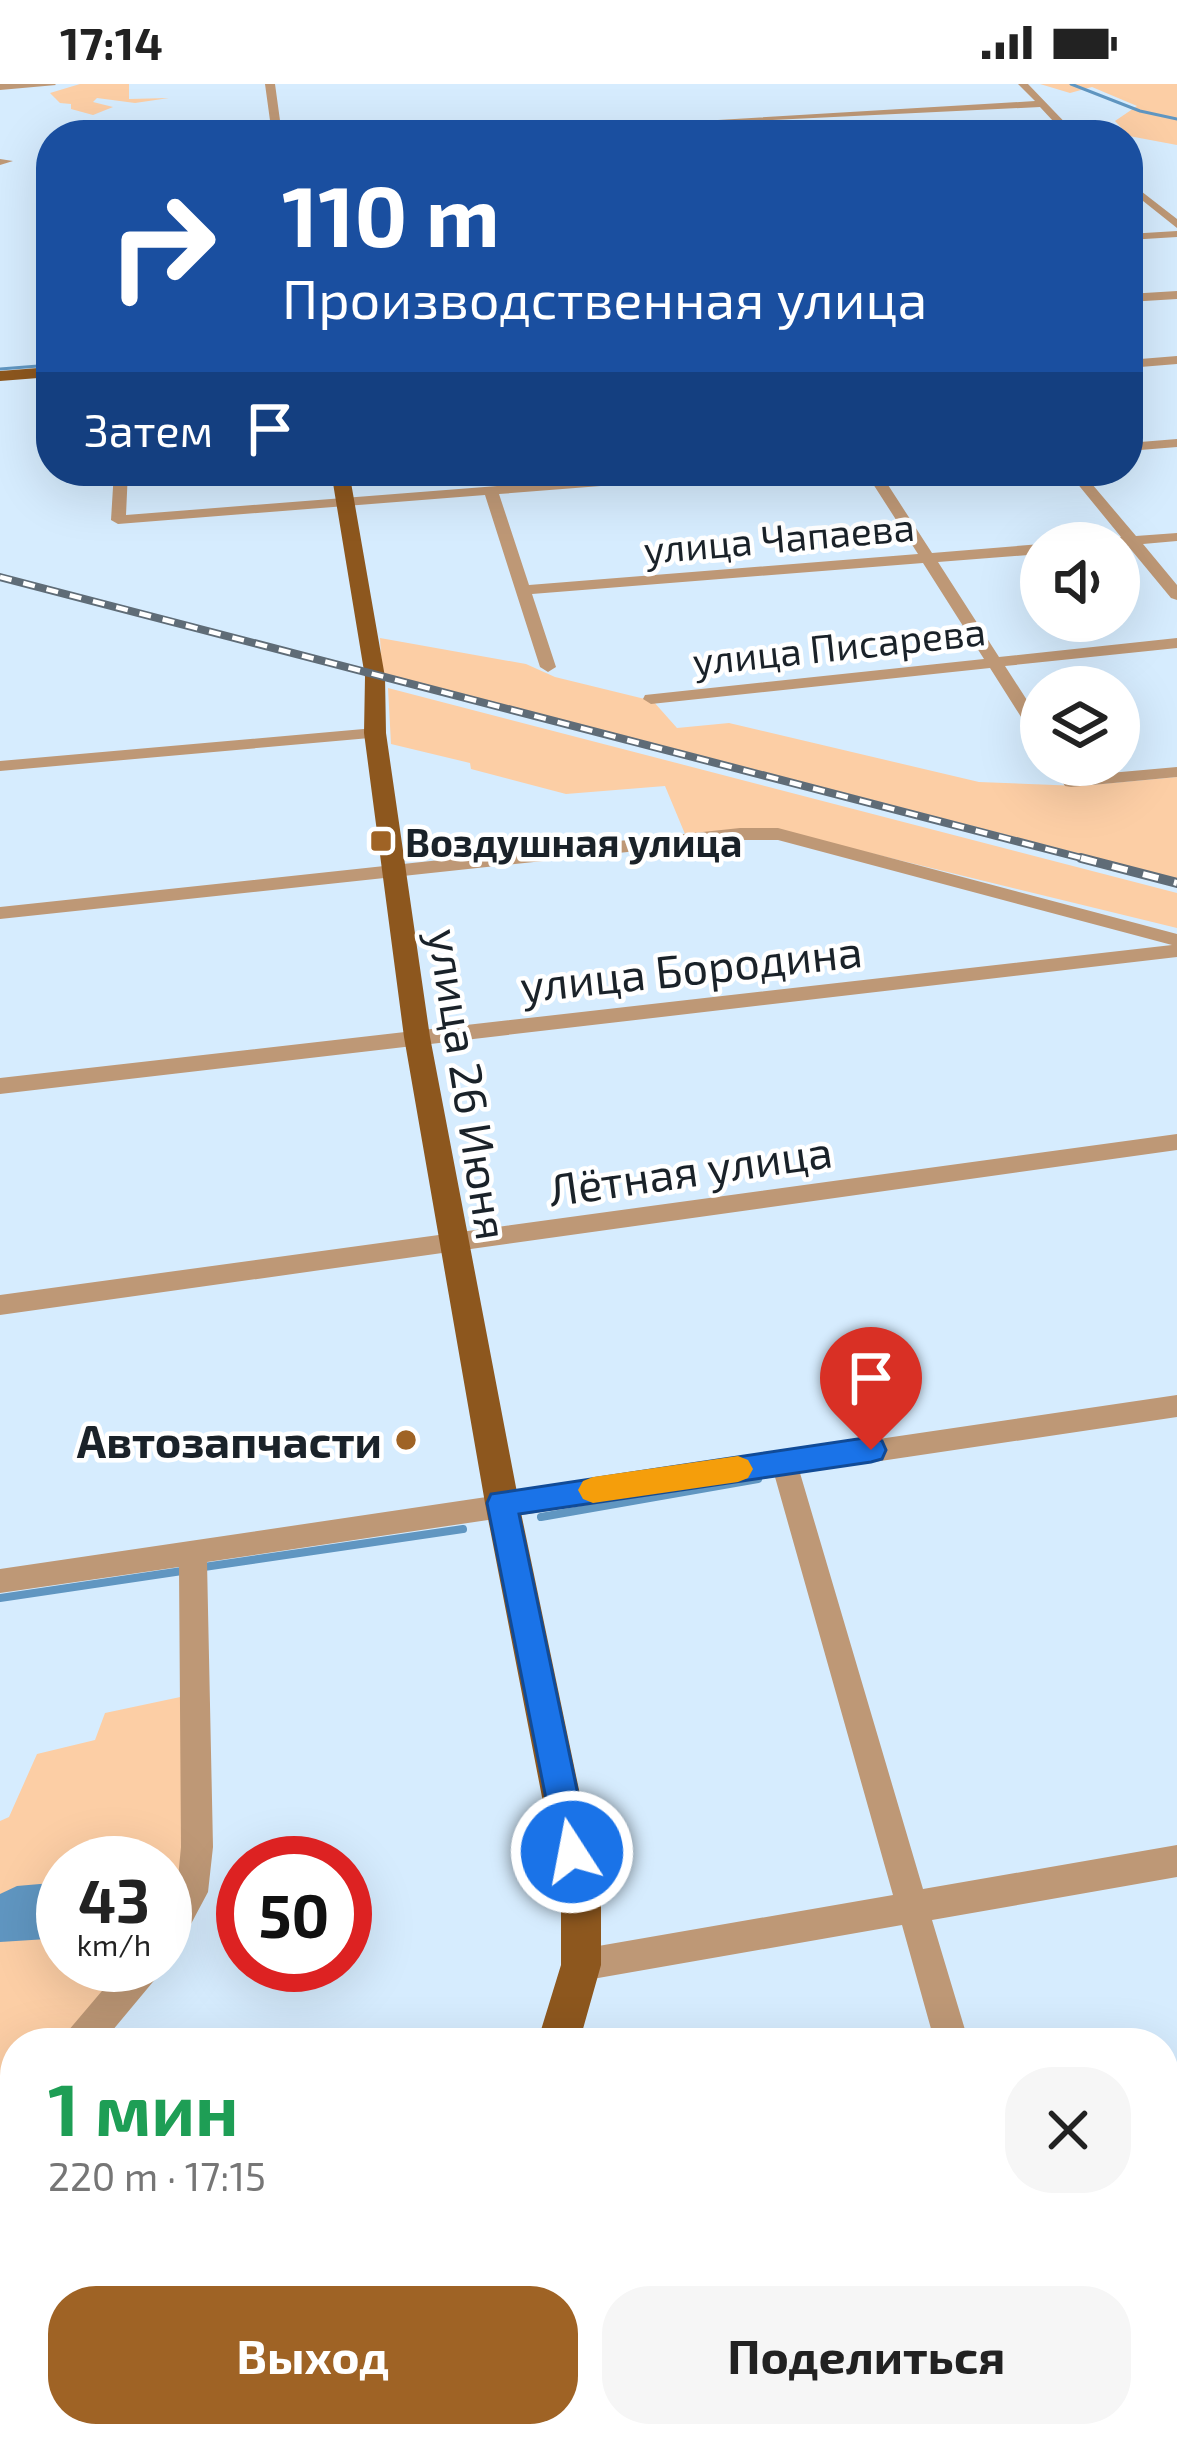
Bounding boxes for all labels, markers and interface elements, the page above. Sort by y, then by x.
text: 17:14 [60,15,163,69]
text: 110 m [282,163,500,264]
icon: right [84,168,240,324]
text: Производственная улица [282,265,927,330]
icon: arrive [237,396,303,462]
text: Затем [84,402,213,456]
street label: улица Чапаева [642,502,916,573]
map controls [1020,522,1140,786]
button: sound [1020,522,1140,642]
street label: улица Писарева [690,606,988,685]
button: layers [1020,666,1140,786]
place label: Воздушная улица [405,818,742,865]
marker: Воздушная улица [368,828,394,854]
street label: улица Бородина [517,922,865,1013]
street label: улица 26 Июня [418,925,521,1244]
street label: Лётная улица [545,1122,835,1217]
pin [820,1327,922,1450]
icon: arrive [838,1345,904,1411]
place label: Автозапчасти [77,1413,382,1467]
marker: Автозапчасти [393,1427,419,1453]
position arrow [509,1789,635,1915]
speed limit sign: 50 [216,1836,372,1992]
text: 43 [78,1863,150,1935]
text: km/h [77,1926,151,1962]
text: 1 мин [48,2064,239,2150]
button: close [1005,2067,1131,2193]
text: 220 m · 17:15 [48,2152,266,2199]
button: Выход [48,2286,578,2424]
button: Поделиться [602,2286,1131,2424]

